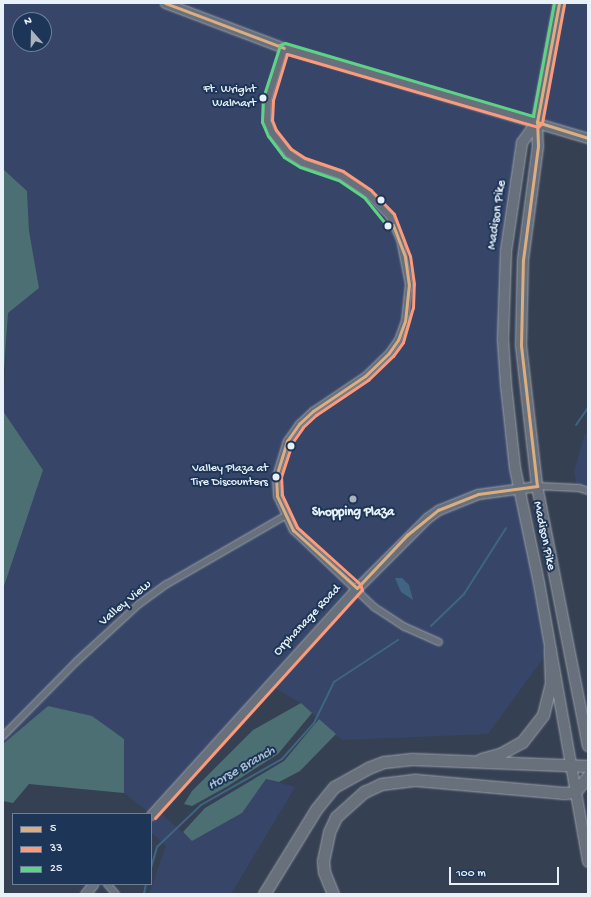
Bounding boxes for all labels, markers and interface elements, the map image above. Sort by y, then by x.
north arrow [12,12,52,52]
text: N [23,15,34,29]
place label: Ft. Wright WalMart [203,84,256,112]
marker: Ft. Wright WalMart [258,93,268,103]
street label: Madison Pike [485,179,511,251]
unlabelled marker [376,195,386,205]
unlabelled marker [383,221,393,231]
unlabelled marker [286,441,296,451]
place label: Valley Plaza at Tire Discounters [191,463,268,491]
marker: Valley Plaza at Tire Discounters [271,472,281,482]
marker: Shopping Plaza [348,494,358,504]
street label: Madison Pike [528,500,558,572]
place label: Shopping Plaza [312,505,394,521]
street label: Valley View [97,578,155,630]
street label: Orphanage Road [271,582,345,660]
water label: Horse Branch [205,743,279,795]
legend [12,813,152,885]
text: 5 [50,822,56,836]
text: 33 [50,842,62,856]
scale bar [451,859,561,885]
text: 25 [50,862,62,876]
text: 100 m [456,867,486,881]

